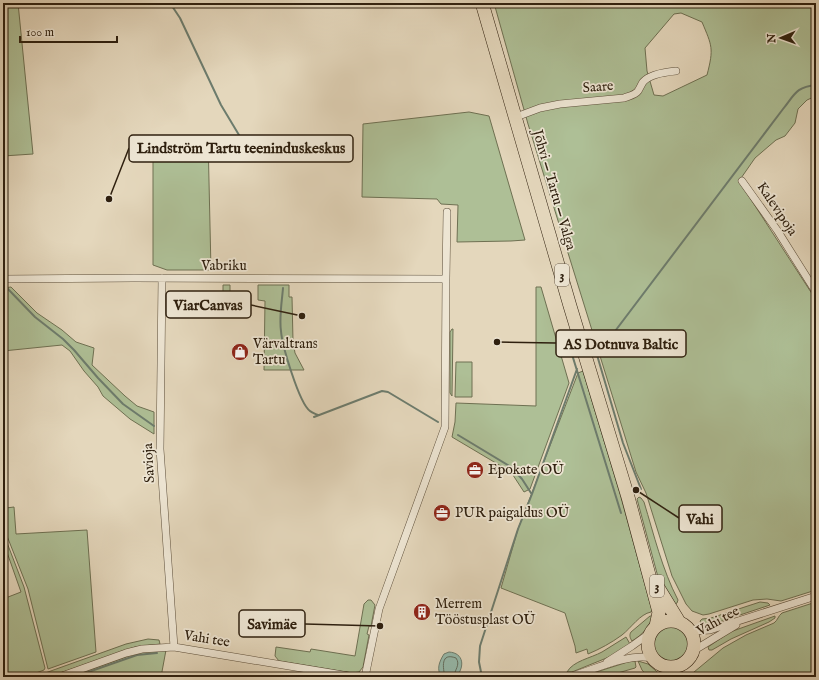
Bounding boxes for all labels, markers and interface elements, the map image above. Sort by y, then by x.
scale bar [20,18,117,44]
north arrow [761,18,801,58]
text: 100 m [26,25,54,40]
text: N [765,33,779,44]
street label: Saare [582,77,615,97]
street label: Jõhvi — Tartu — Valga [528,126,580,253]
callout: Lindström Tartu teeninduskeskus [129,135,353,162]
text: Lindström Tartu teeninduskeskus [137,139,346,158]
street label: Kalevipoja [753,179,802,240]
street label: Vabriku [200,257,247,275]
road number: 3 [555,264,569,286]
callout: ViarCanvas [166,291,251,318]
text: ViarCanvas [172,296,243,315]
callout: AS Dotnuva Baltic [556,330,686,357]
place label: Värvaltrans Tartu [252,335,318,369]
text: AS Dotnuva Baltic [563,335,679,354]
shop icon: Värvaltrans Tartu [230,342,250,362]
street label: Savioja [139,442,159,483]
office icon: Epokate OÜ [465,460,485,480]
place label: Epokate OÜ [488,460,564,479]
office icon: PUR paigaldus OÜ [432,503,452,523]
place label: PUR paigaldus OÜ [455,503,570,522]
callout: Vahi [679,505,722,532]
text: Vahi [685,510,714,529]
road number: 3 [650,575,664,597]
place label: Merrem Tööstusplast OÜ [435,595,535,629]
building icon: Merrem Tööstusplast OÜ [412,602,432,622]
street label: Vahi tee [693,602,743,641]
callout: Savimäe [239,610,305,637]
text: Savimäe [247,615,297,634]
street label: Vahi tee [182,626,232,652]

